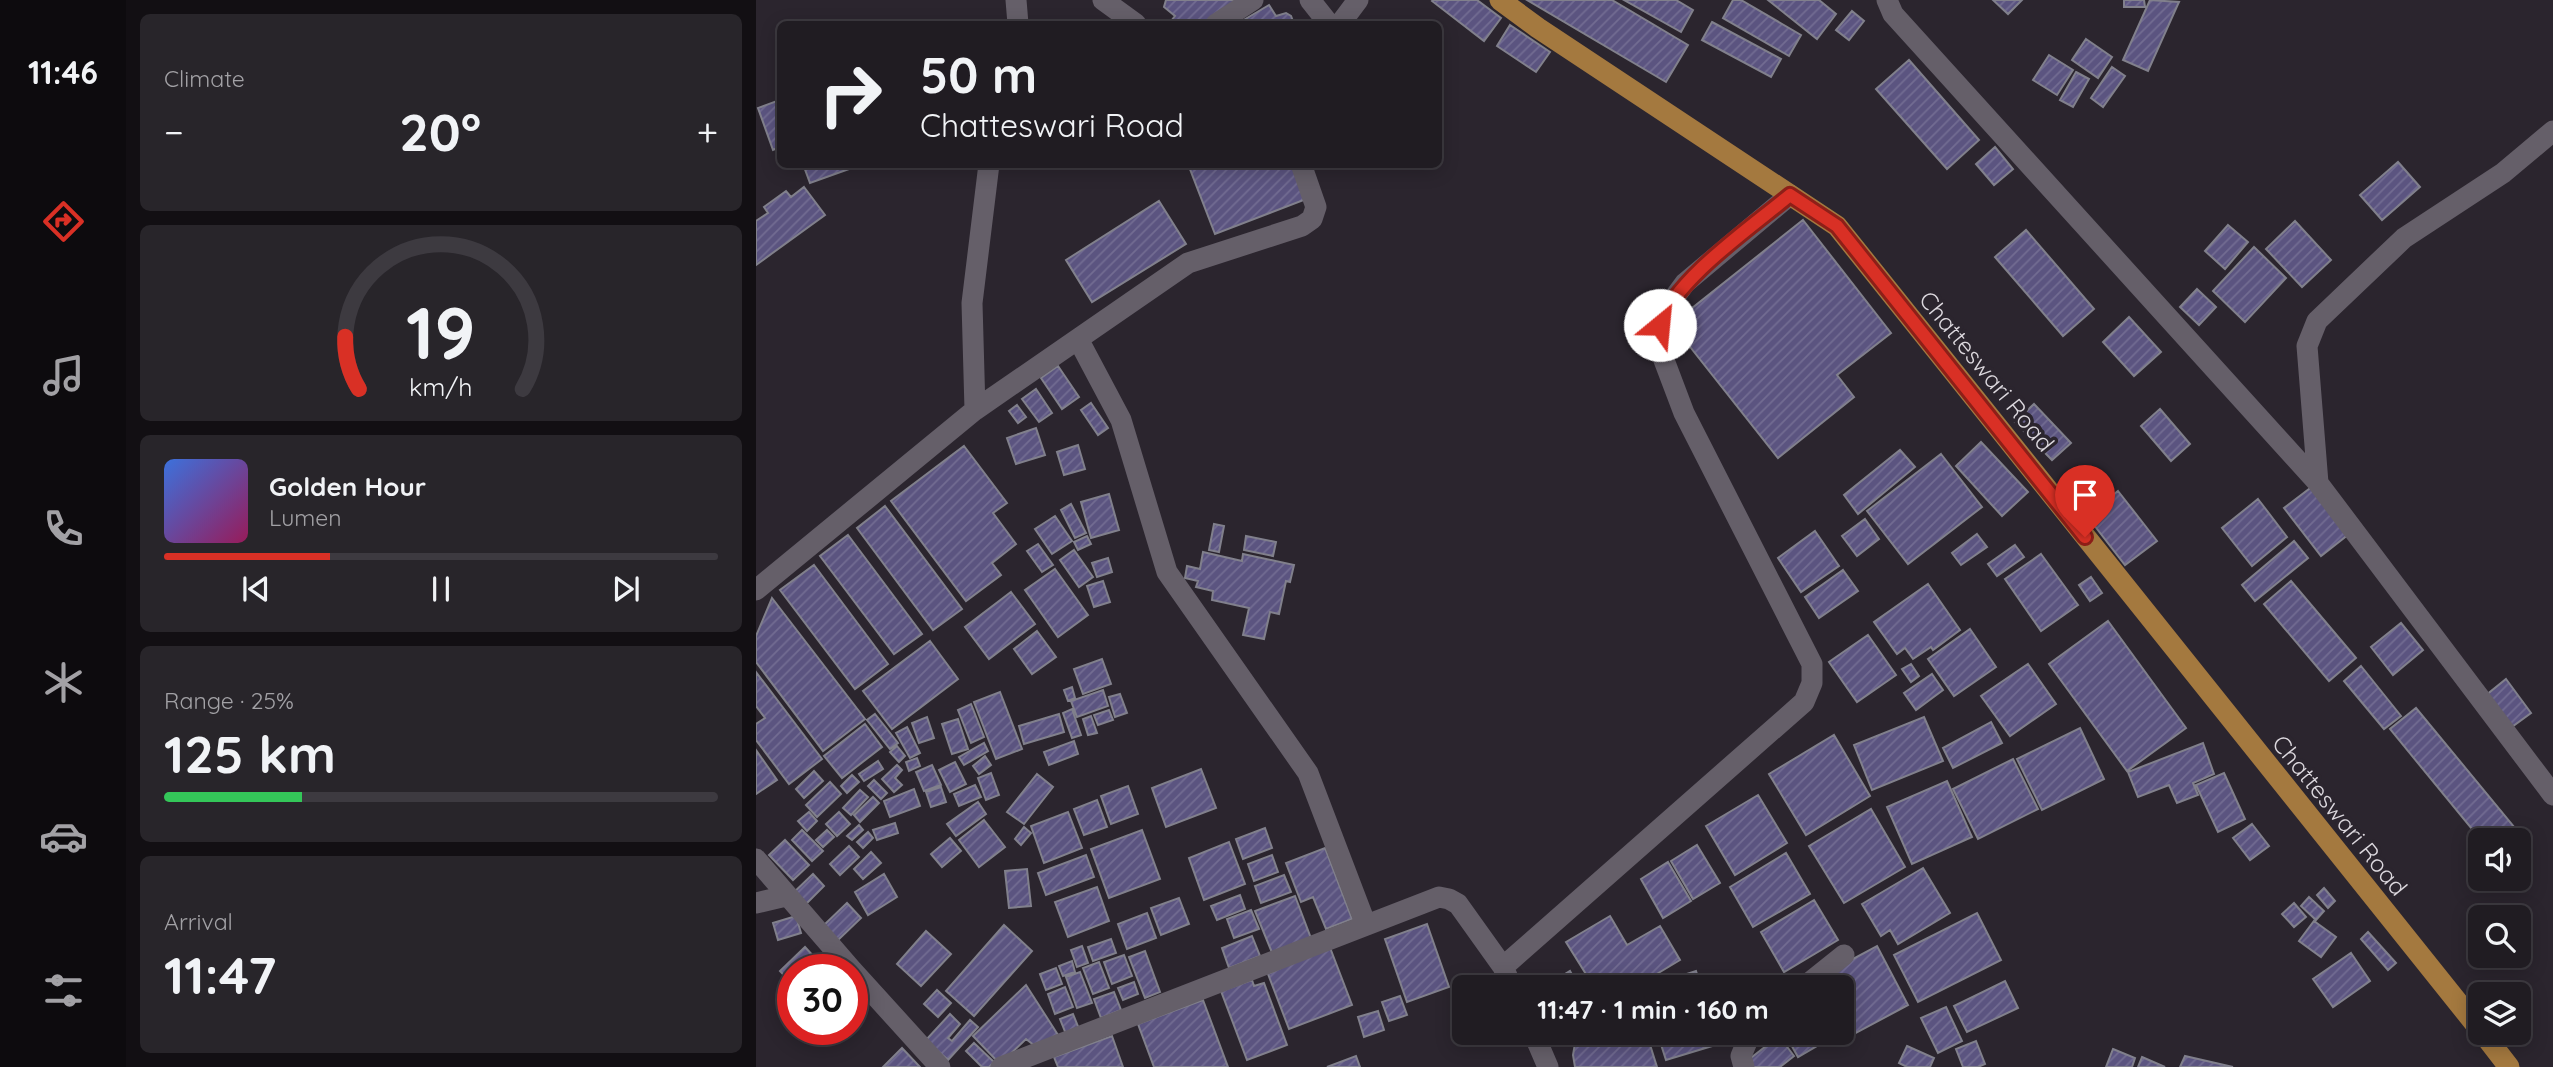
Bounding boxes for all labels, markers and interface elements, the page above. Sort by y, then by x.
text: 50 m [920,44,1037,105]
icon: right [805,49,896,140]
text: 11:46 [28,52,98,92]
text: Climate [164,64,245,93]
text: 20° [399,99,481,164]
text: Chatteswari Road [920,105,1184,145]
text: − [164,108,184,156]
text: + [697,108,718,156]
icon: directions [39,197,88,246]
street label: Chatteswari Road [1913,285,2061,457]
text: 19 [406,286,476,377]
position arrow [1623,288,1697,362]
icon: music [39,351,88,400]
text: km/h [409,371,473,402]
pin [2055,465,2115,537]
text: Golden Hour [269,470,426,503]
icon: arrive [2066,476,2104,514]
text: Lumen [269,503,342,532]
icon: phone [39,504,88,553]
icon: previous [237,570,275,608]
icon: pause [422,570,460,608]
icon: next [607,570,645,608]
icon: climate [39,658,88,707]
text: Range · 25% [164,686,294,715]
text: 125 km [164,721,336,786]
street label: Chatteswari Road [2266,729,2414,901]
icon: car [39,812,88,861]
map controls [2468,828,2531,1045]
button: sound [2468,828,2531,891]
button: search [2468,905,2531,968]
text: Arrival [164,907,233,936]
text: 11:47 [164,942,276,1007]
speed limit sign: 30 [777,954,868,1045]
icon: filters [39,966,88,1015]
button: layers [2468,982,2531,1045]
text: 11:47 · 1 min · 160 m [1537,993,1769,1026]

